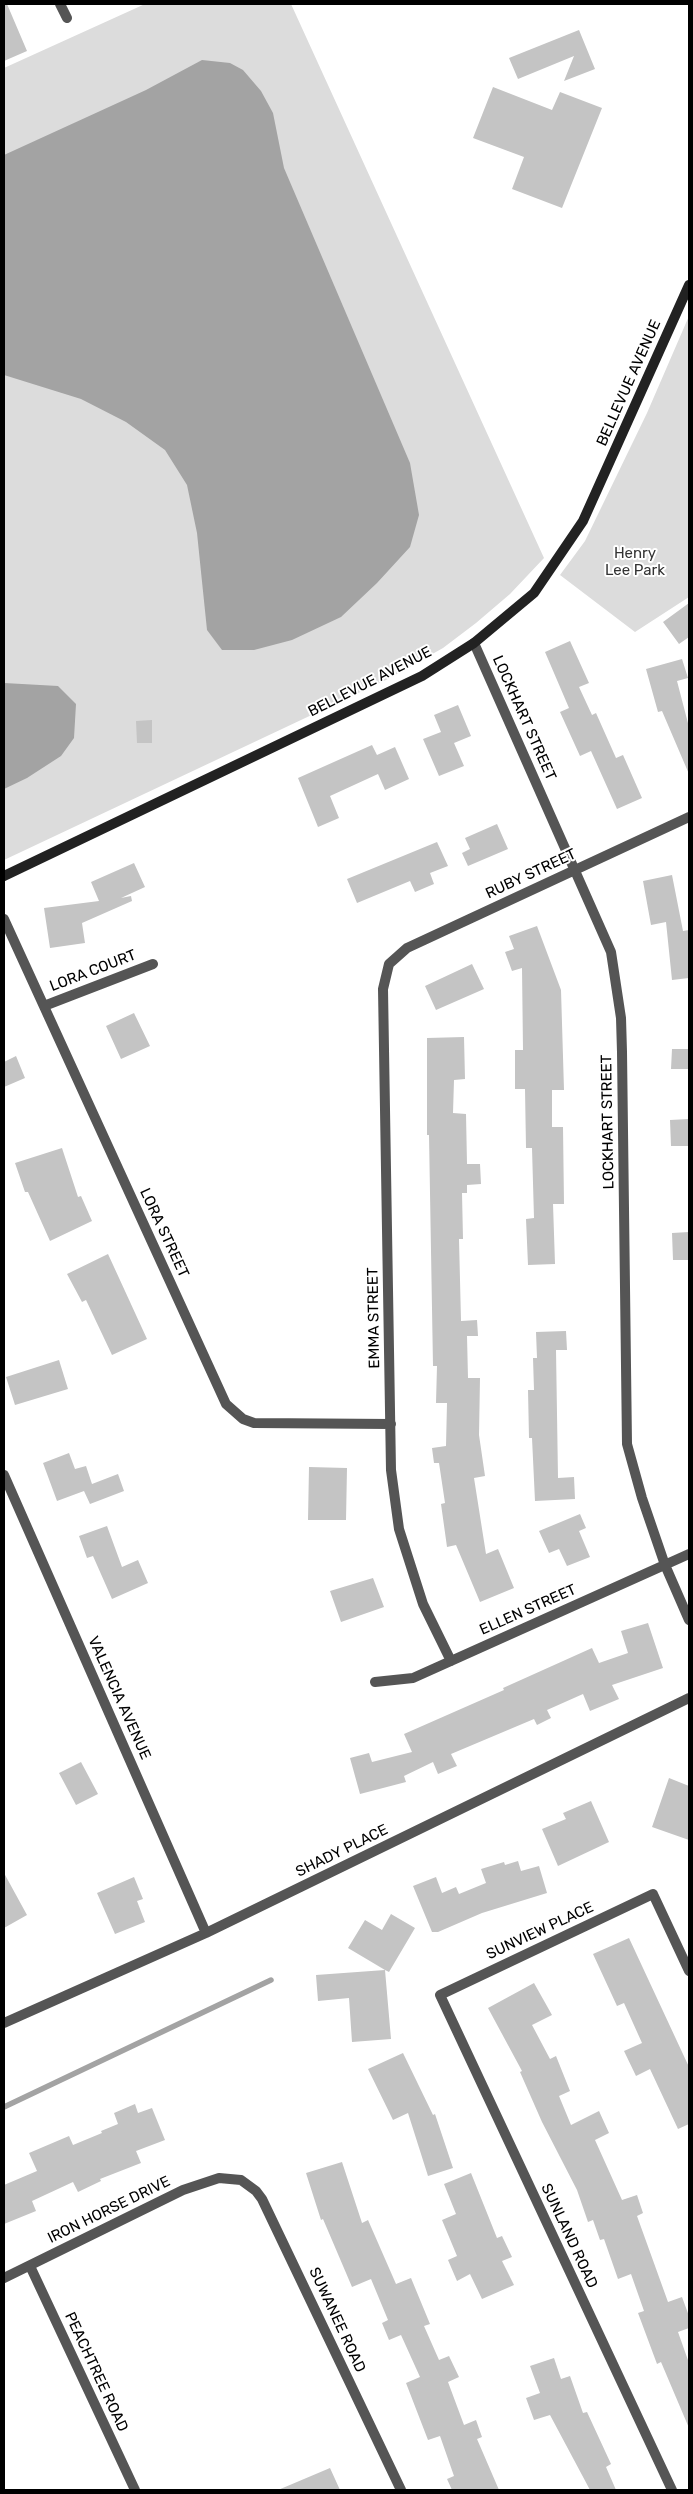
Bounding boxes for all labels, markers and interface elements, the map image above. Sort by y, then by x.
street label: BELLEVUE AVENUE [593,317,665,449]
park label: Henry Lee Park [605,545,665,580]
street label: BELLEVUE AVENUE [305,643,435,721]
street label: LOCKHART STREET [488,653,560,783]
street label: RUBY STREET [483,845,579,903]
street label: LORA COURT [47,946,139,996]
street label: LOCKHART STREET [598,1054,618,1190]
street label: LORA STREET [135,1185,193,1281]
street label: EMMA STREET [364,1267,384,1369]
street label: ELLEN STREET [477,1581,579,1639]
street label: VALENCIA AVENUE [84,1634,154,1762]
street label: SHADY PLACE [293,1821,391,1881]
street label: SUNVIEW PLACE [484,1898,596,1964]
street label: IRON HORSE DRIVE [45,2173,173,2247]
street label: SUNLAND ROAD [537,2181,601,2291]
street label: SUWANEE ROAD [305,2265,369,2375]
street label: PEACHTREE ROAD [60,2309,132,2435]

